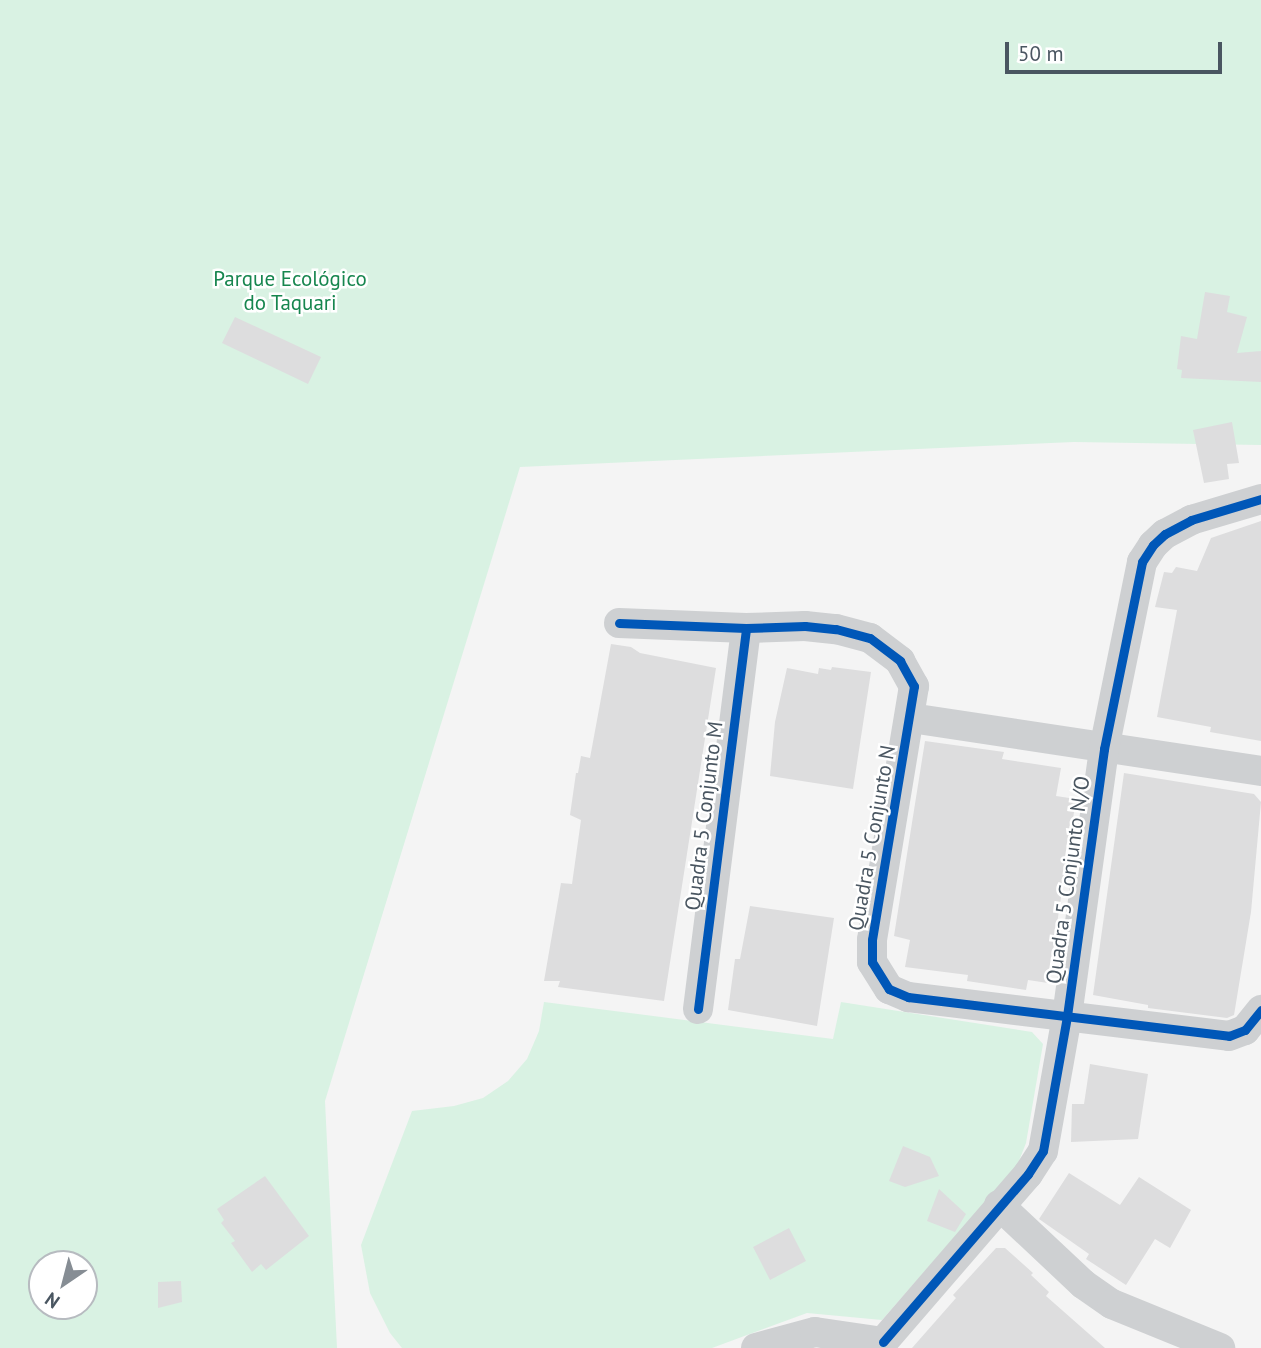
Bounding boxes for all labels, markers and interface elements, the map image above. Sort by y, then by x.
scale bar [1009,28,1226,72]
text: 50 m [1018,40,1064,67]
park label: Parque Ecológico do Taquari [213,266,367,316]
street label: Quadra 5 Conjunto M [680,720,728,912]
street label: Quadra 5 Conjunto N [843,743,901,933]
street label: Quadra 5 Conjunto N/O [1041,774,1095,986]
north arrow [28,1250,98,1320]
text: N [40,1287,64,1314]

